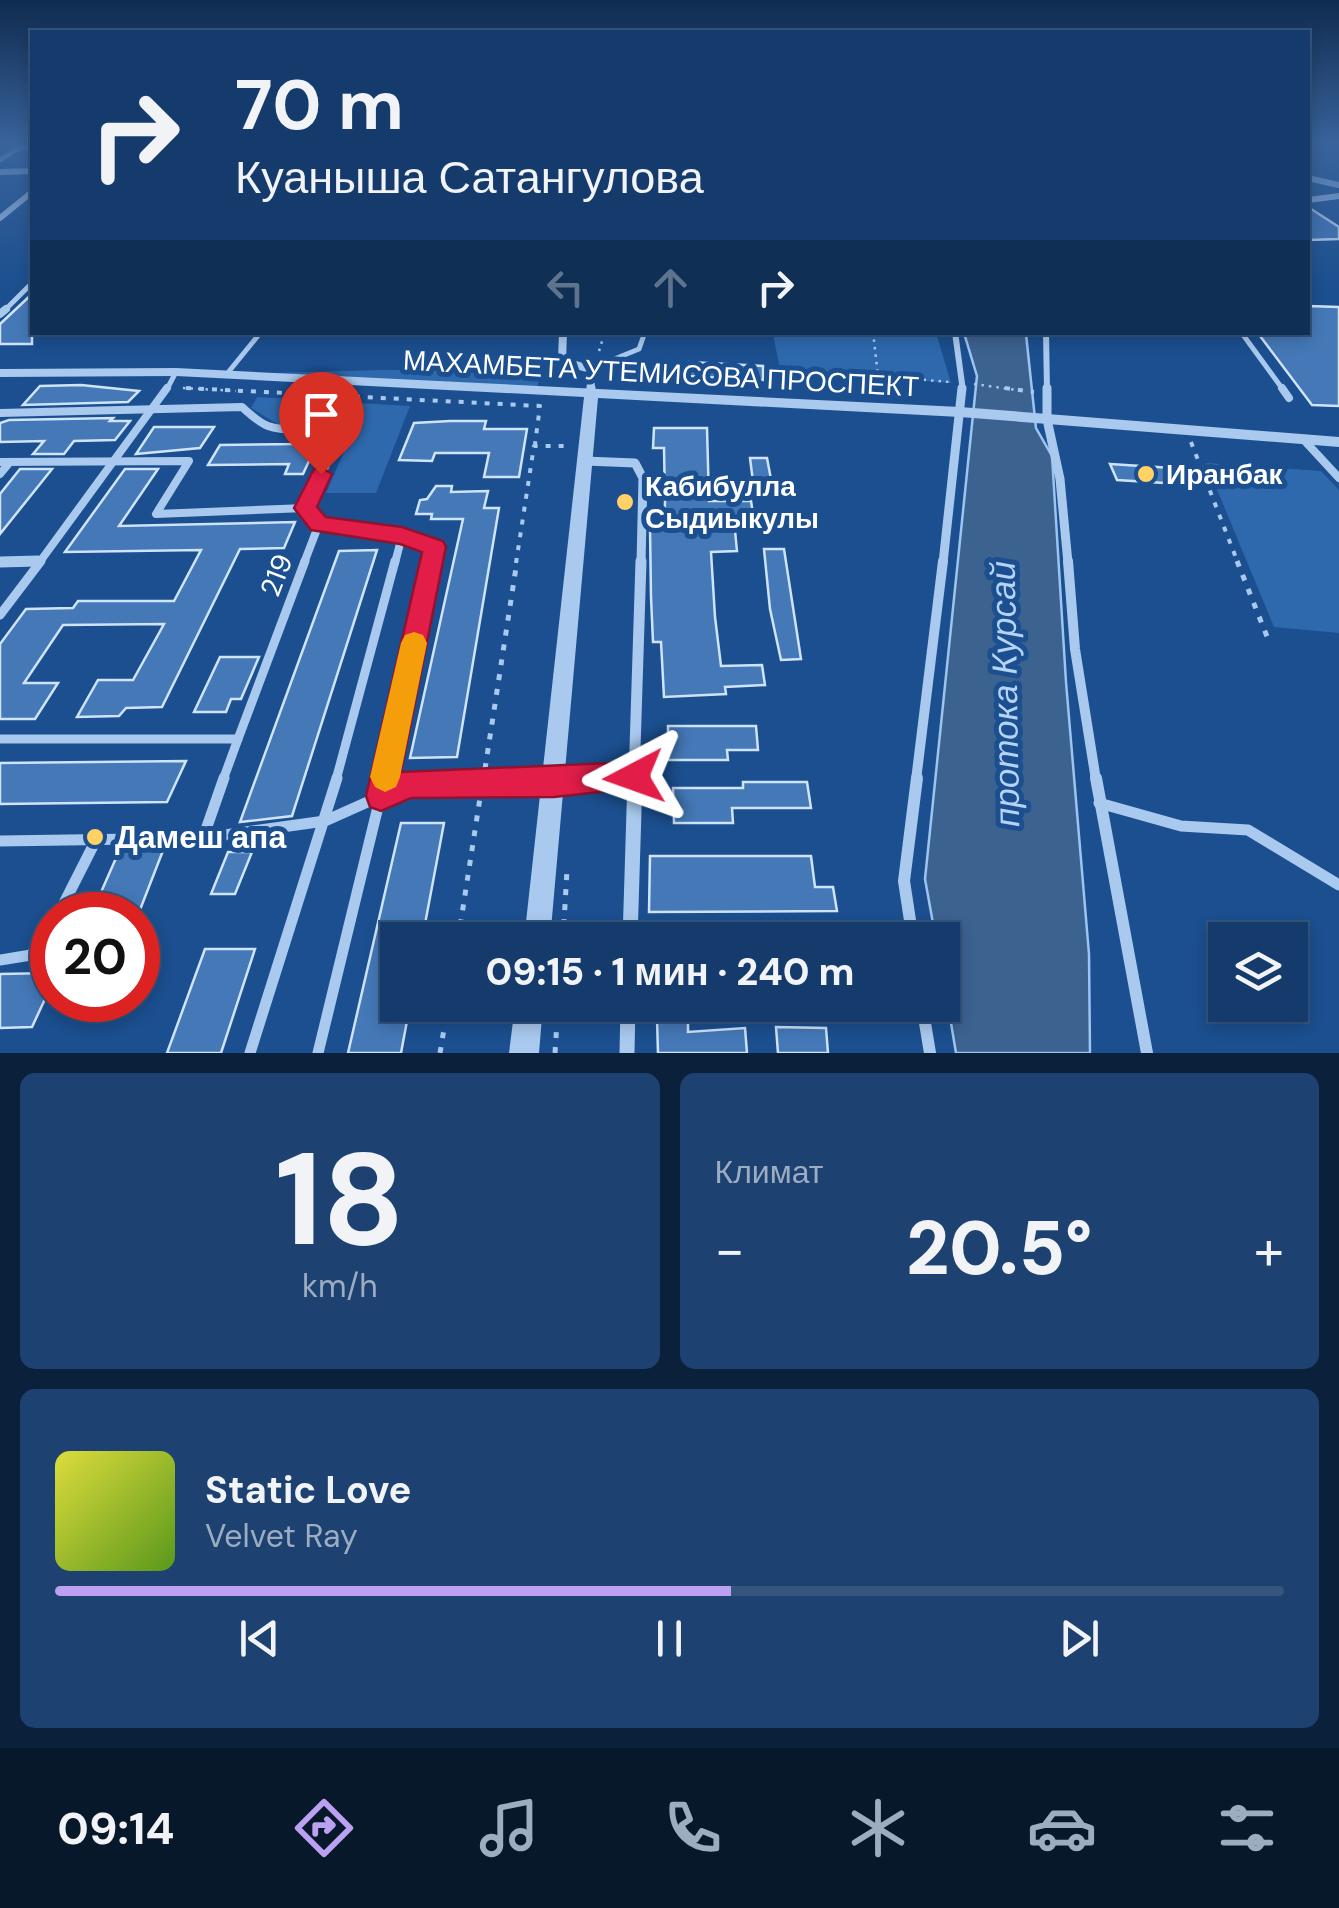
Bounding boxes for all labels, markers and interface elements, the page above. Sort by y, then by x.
text: 70 m [235,60,404,151]
icon: right [70,70,200,200]
text: Куаныша Сатангулова [235,148,704,207]
icon: left [538,260,593,315]
icon: ahead [643,260,698,315]
icon: right [748,260,803,315]
street label: МАХАМБЕТА УТЕМИСОВА ПРОСПЕКТ [402,342,920,405]
pin [279,372,364,475]
icon: arrive [294,387,349,442]
place label: Иранбак [1166,456,1284,493]
marker: Иранбак [1135,463,1157,485]
place label: Кабибулла Сыдиыкулы [645,468,819,537]
marker: Кабибулла Сыдиыкулы [614,491,636,513]
street label: 219 [252,549,301,602]
water label: протока Курсай [980,561,1030,827]
position arrow [582,725,686,829]
place label: Дамеш апа [115,816,286,858]
marker: Дамеш апа [84,826,106,848]
speed limit sign: 20 [30,892,160,1022]
map controls [1208,922,1308,1022]
button: layers [1208,922,1308,1022]
text: 09:15 · 1 мин · 240 m [486,947,854,997]
text: 18 [275,1115,405,1284]
text: Климат [715,1151,823,1193]
text: 20.5° [906,1200,1092,1297]
text: − [715,1214,745,1286]
text: + [1254,1214,1284,1286]
text: km/h [302,1265,378,1307]
text: Static Love [205,1465,411,1515]
text: Velvet Ray [205,1515,358,1557]
icon: previous [232,1611,287,1666]
icon: pause [642,1611,697,1666]
icon: next [1052,1611,1107,1666]
icon: directions [289,1793,359,1863]
icon: music [474,1793,544,1863]
icon: phone [658,1793,728,1863]
icon: climate [843,1793,913,1863]
icon: car [1027,1793,1097,1863]
icon: filters [1212,1793,1282,1863]
text: 09:14 [57,1799,175,1858]

